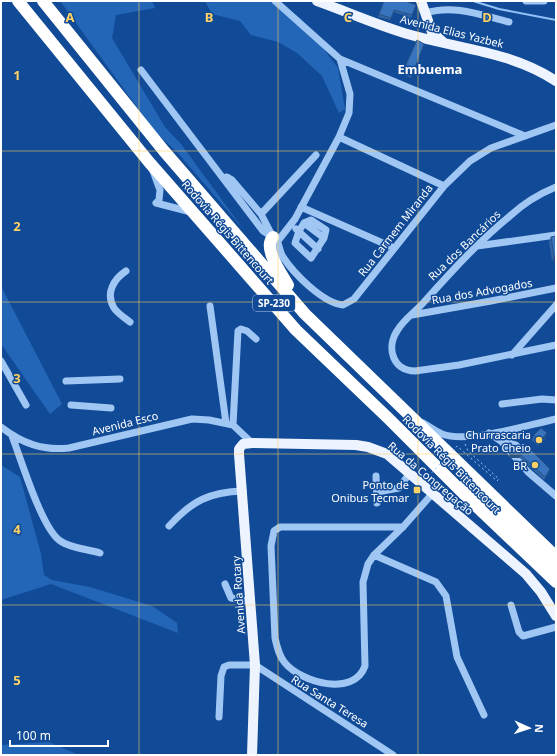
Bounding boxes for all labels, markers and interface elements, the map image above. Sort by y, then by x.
text: A [66,8,75,26]
text: B [205,8,213,26]
text: C [344,8,352,26]
text: D [482,8,492,26]
street label: Avenida Elias Yazbek [399,11,505,51]
district label: Embuema [398,60,462,78]
text: 1 [13,66,21,84]
street label: Rodovia Régis Bittencourt [179,177,277,287]
street label: Rua Carmem Miranda [354,181,436,279]
street label: Rua dos Bancários [425,207,503,283]
text: 2 [13,217,21,235]
street label: Rua dos Advogados [431,275,533,307]
road number: SP-230 [253,295,295,311]
text: 3 [13,369,21,387]
street label: Avenida Esco [90,407,160,438]
street label: Rodovia Régis Bittencourt [400,412,504,516]
place label: Churrascaria Prato Cheio [465,427,531,455]
marker: Churrascaria Prato Cheio [534,435,544,445]
street label: Rua da Congregação [385,438,477,518]
place label: BR [513,458,527,473]
marker: BR [530,460,540,470]
place label: Ponto de Onibus Tecmar [331,477,409,505]
marker: Ponto de Onibus Tecmar [412,485,422,495]
text: 4 [13,520,21,538]
street label: Avenida Rotary [228,555,248,634]
text: 5 [13,671,21,689]
street label: Rua Santa Teresa [289,671,371,731]
north arrow [509,708,549,748]
scale bar [10,722,108,748]
text: N [532,724,547,733]
text: 100 m [16,727,51,744]

